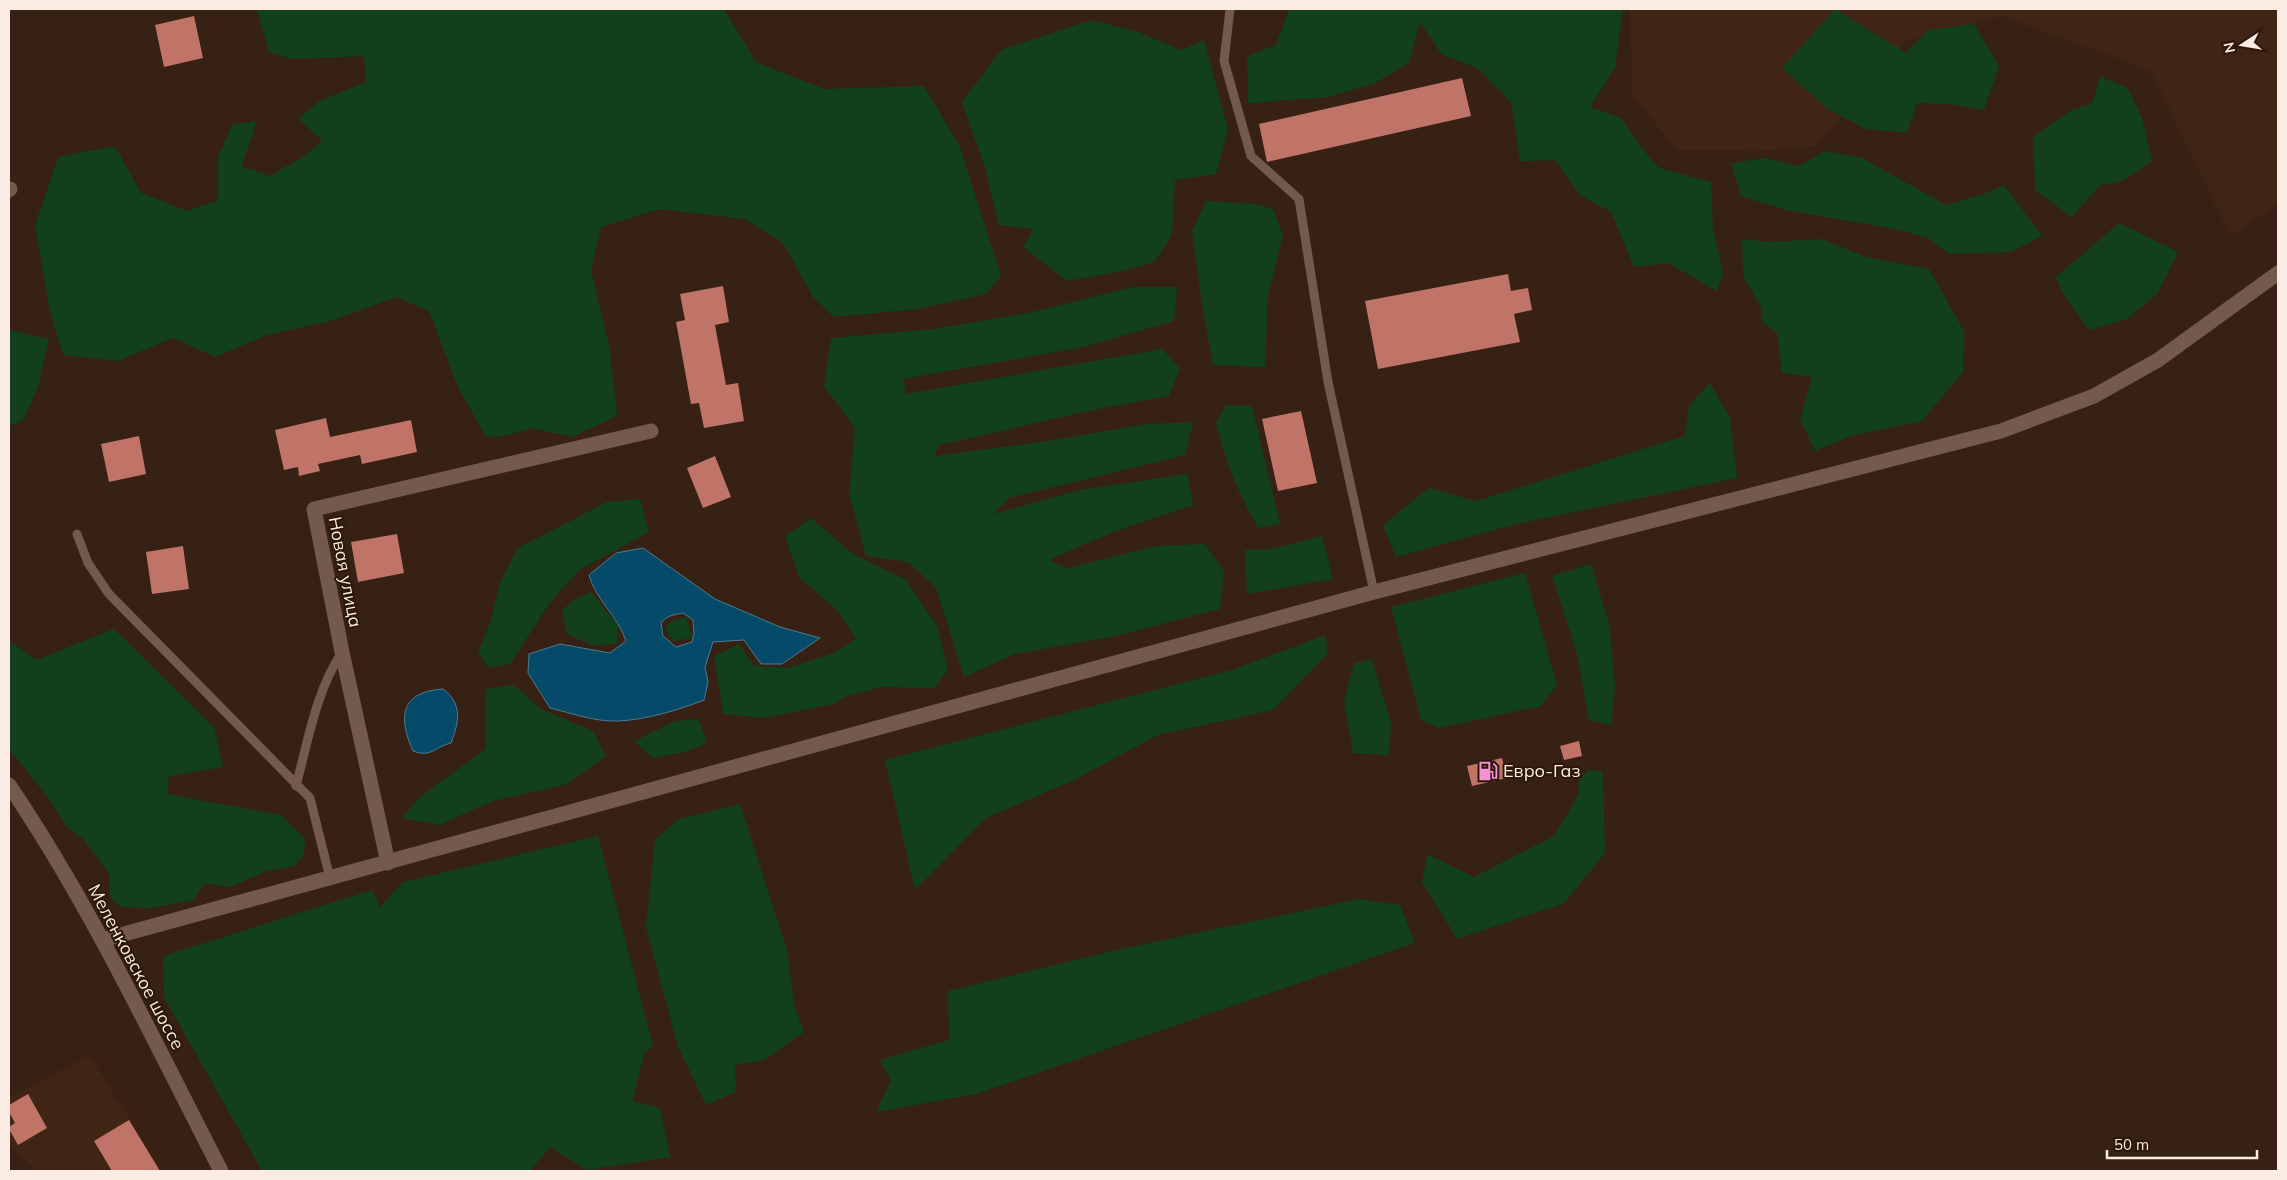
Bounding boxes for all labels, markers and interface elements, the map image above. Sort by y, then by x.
north arrow [2217,20,2267,70]
text: N [2219,41,2239,55]
street label: Новая улица [323,515,367,629]
place label: Евро-Газ [1503,759,1581,782]
fuel station icon: Евро-Газ [1477,760,1499,782]
street label: Меленковское шоссе [83,880,190,1053]
scale bar [2107,1128,2257,1160]
text: 50 m [2114,1135,2149,1154]

